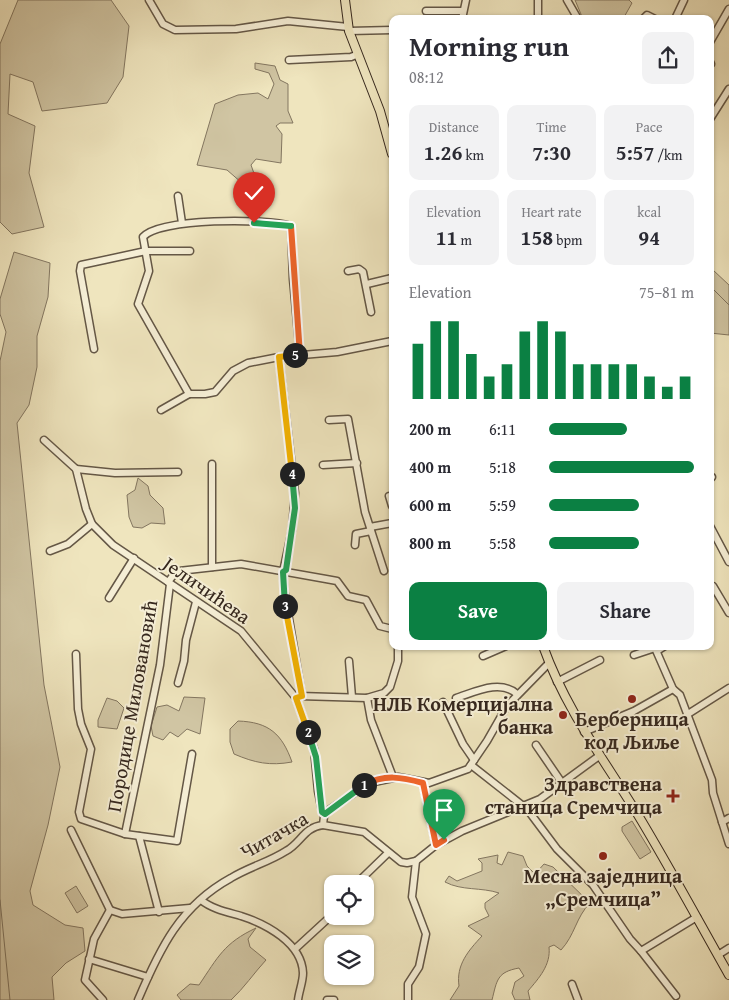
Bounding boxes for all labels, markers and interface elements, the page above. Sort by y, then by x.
text: Morning run [409,25,569,66]
button: share [642,32,694,84]
text: 08:12 [409,65,444,89]
text: Distance [429,117,479,137]
text: Time [537,117,566,137]
text: Pace [636,117,663,137]
text: 1.26 [424,137,462,168]
text: 7:30 [532,137,571,168]
text: 5:57 [616,137,654,168]
text: km [462,145,484,165]
text: /km [654,145,683,165]
pin [233,172,275,223]
icon: check [240,179,268,207]
text: Elevation [426,202,481,222]
text: Heart rate [521,202,582,222]
text: kcal [637,202,661,222]
text: 11 [436,222,457,253]
text: 158 [521,222,553,253]
text: 94 [638,222,660,253]
text: m [457,230,472,250]
text: bpm [553,230,582,250]
text: Elevation [409,280,472,304]
text: 75–81 m [639,280,694,304]
pin: 5 [282,342,308,368]
text: 5 [292,345,299,365]
text: 200 m [409,417,451,441]
text: 6:11 [489,417,516,441]
text: 400 m [409,455,451,479]
text: 5:18 [489,455,516,479]
pin: 4 [280,462,304,486]
text: 4 [289,464,296,484]
text: 600 m [409,493,451,517]
text: 5:59 [489,493,516,517]
text: 800 m [409,531,451,555]
text: 5:58 [489,531,516,555]
street label: Јеличићева [155,547,257,631]
button: Save [409,582,547,640]
button: Share [557,582,694,640]
pin: 3 [272,594,298,618]
text: 3 [282,596,289,616]
street label: Породице Миловановић [99,598,164,814]
place label: НЛБ Комерцијална банка [373,689,554,741]
marker: Берберница код Љиље [626,693,638,705]
place label: Берберница код Љиље [575,704,689,756]
marker: НЛБ Комерцијална банка [557,709,569,721]
pin: 2 [296,720,320,744]
text: 2 [305,722,312,742]
place label: Здравствена станица Сремчица [485,769,663,821]
pin: 1 [352,772,376,798]
text: 1 [361,775,368,795]
pin [423,789,465,840]
marker: Здравствена станица Сремчица [666,789,680,803]
icon: arrive [430,796,458,824]
street label: Читачка [234,803,313,866]
marker: Месна заједница „Сремчица” [597,850,609,862]
place label: Месна заједница „Сремчица” [524,861,683,913]
map controls [324,875,374,985]
button: locate [324,875,374,925]
button: layers [324,935,374,985]

